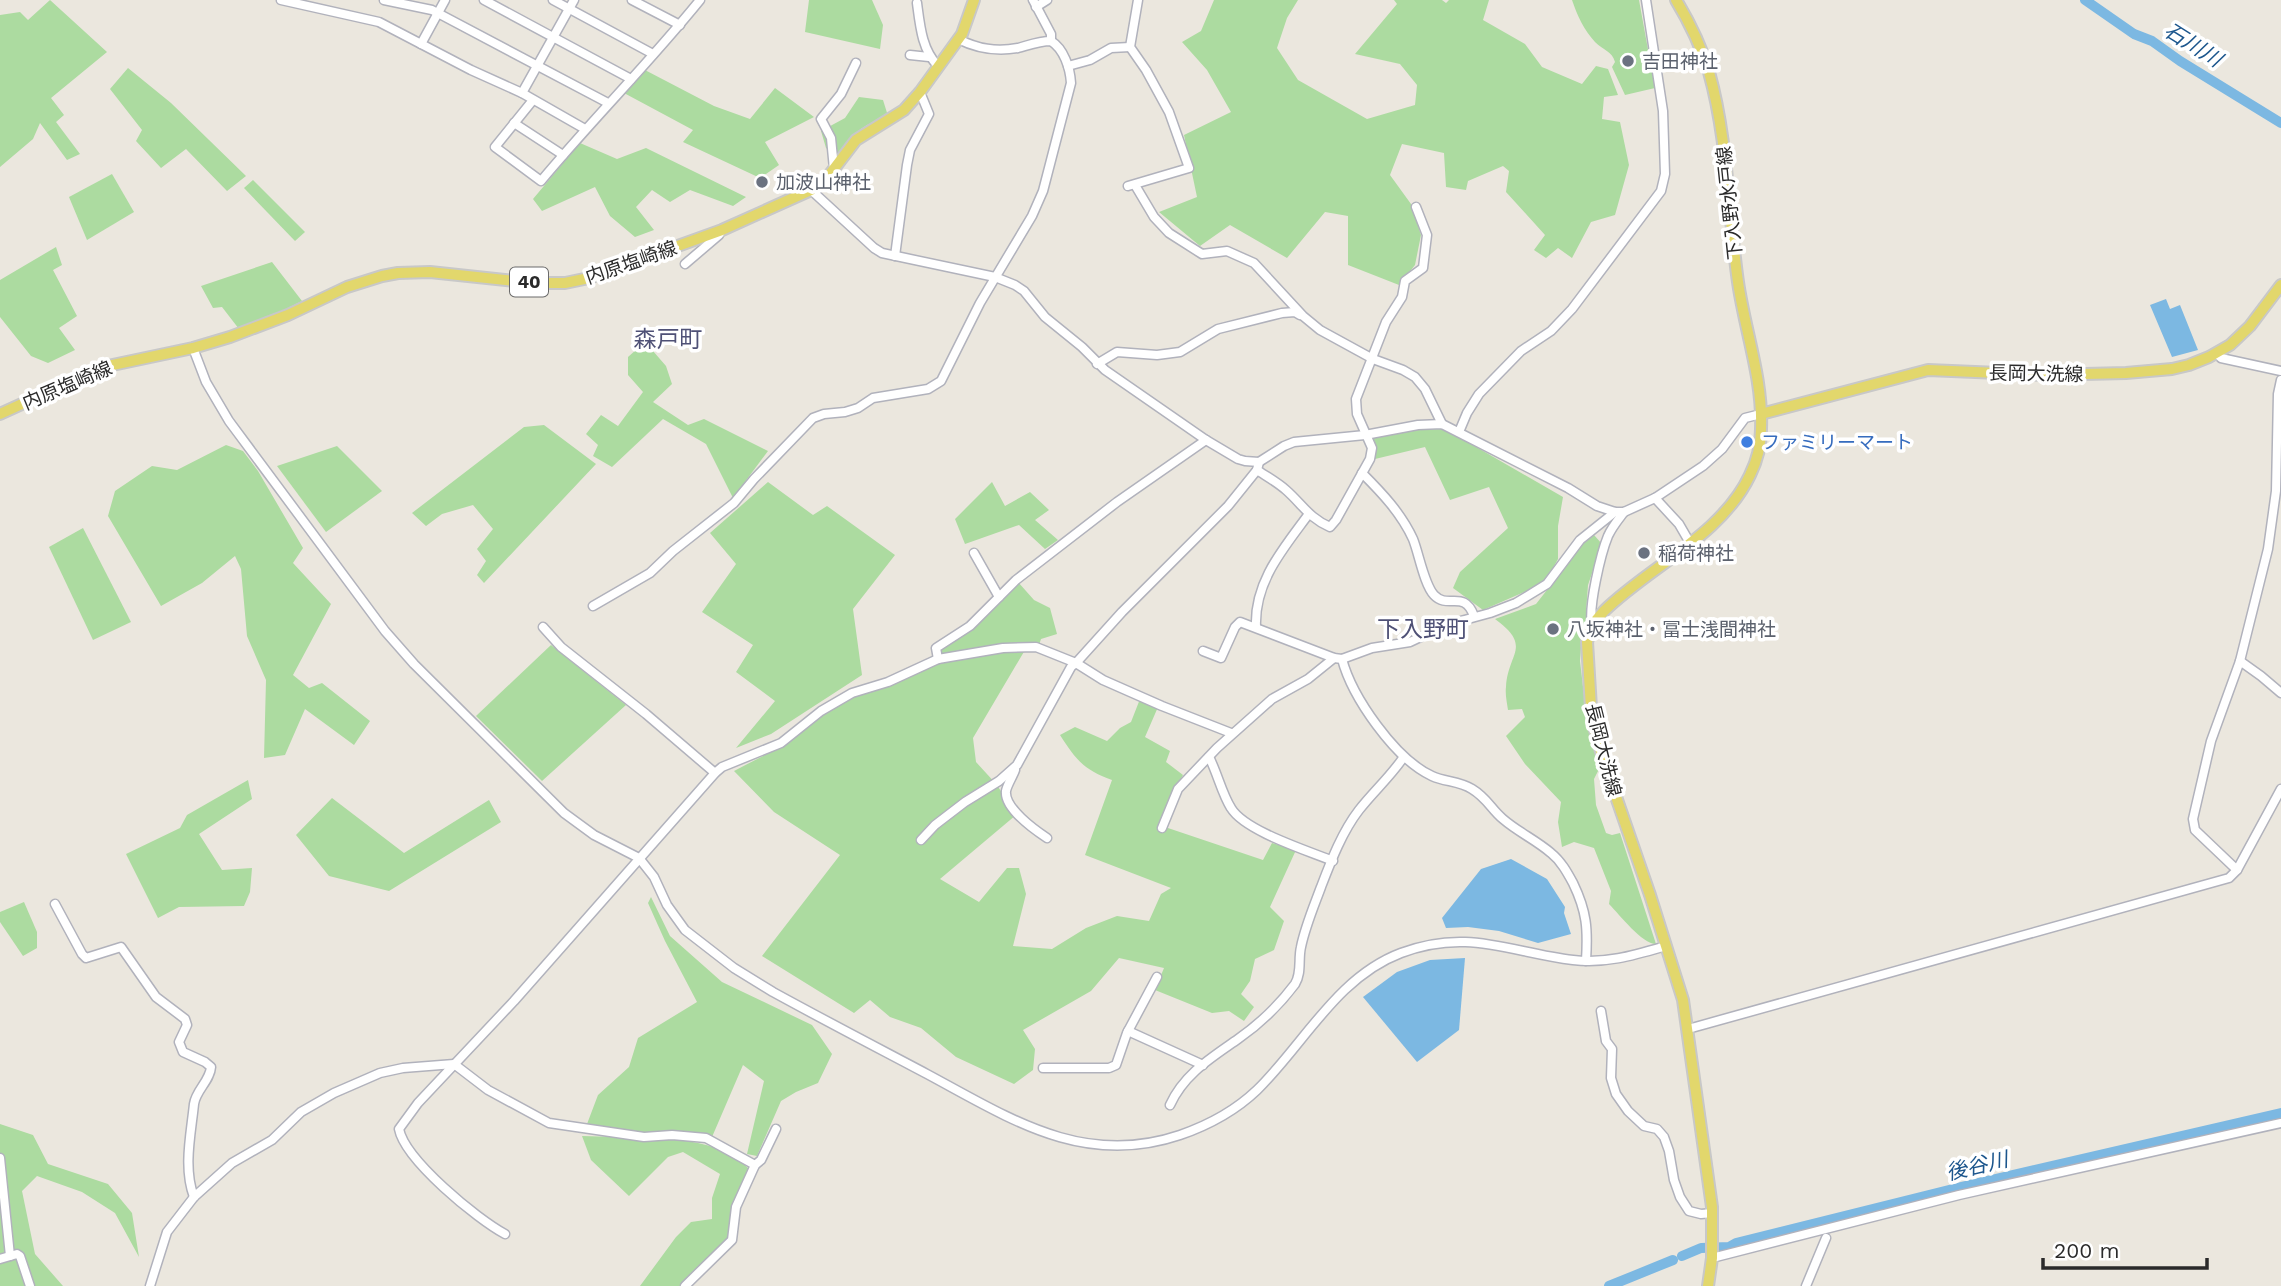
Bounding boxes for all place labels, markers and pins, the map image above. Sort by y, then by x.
place label: 吉田神社 [1642,50,1718,73]
marker: 吉田神社 [1620,53,1636,69]
place label: 加波山神社 [776,171,871,194]
marker: 加波山神社 [754,174,770,190]
place label: ファミリーマート [1761,431,1913,454]
marker: ファミリーマート [1739,434,1755,450]
place label: 稲荷神社 [1658,542,1734,565]
marker: 稲荷神社 [1636,545,1652,561]
place label: 八坂神社・冨士浅間神社 [1567,618,1776,641]
marker: 八坂神社・冨士浅間神社 [1545,621,1561,637]

